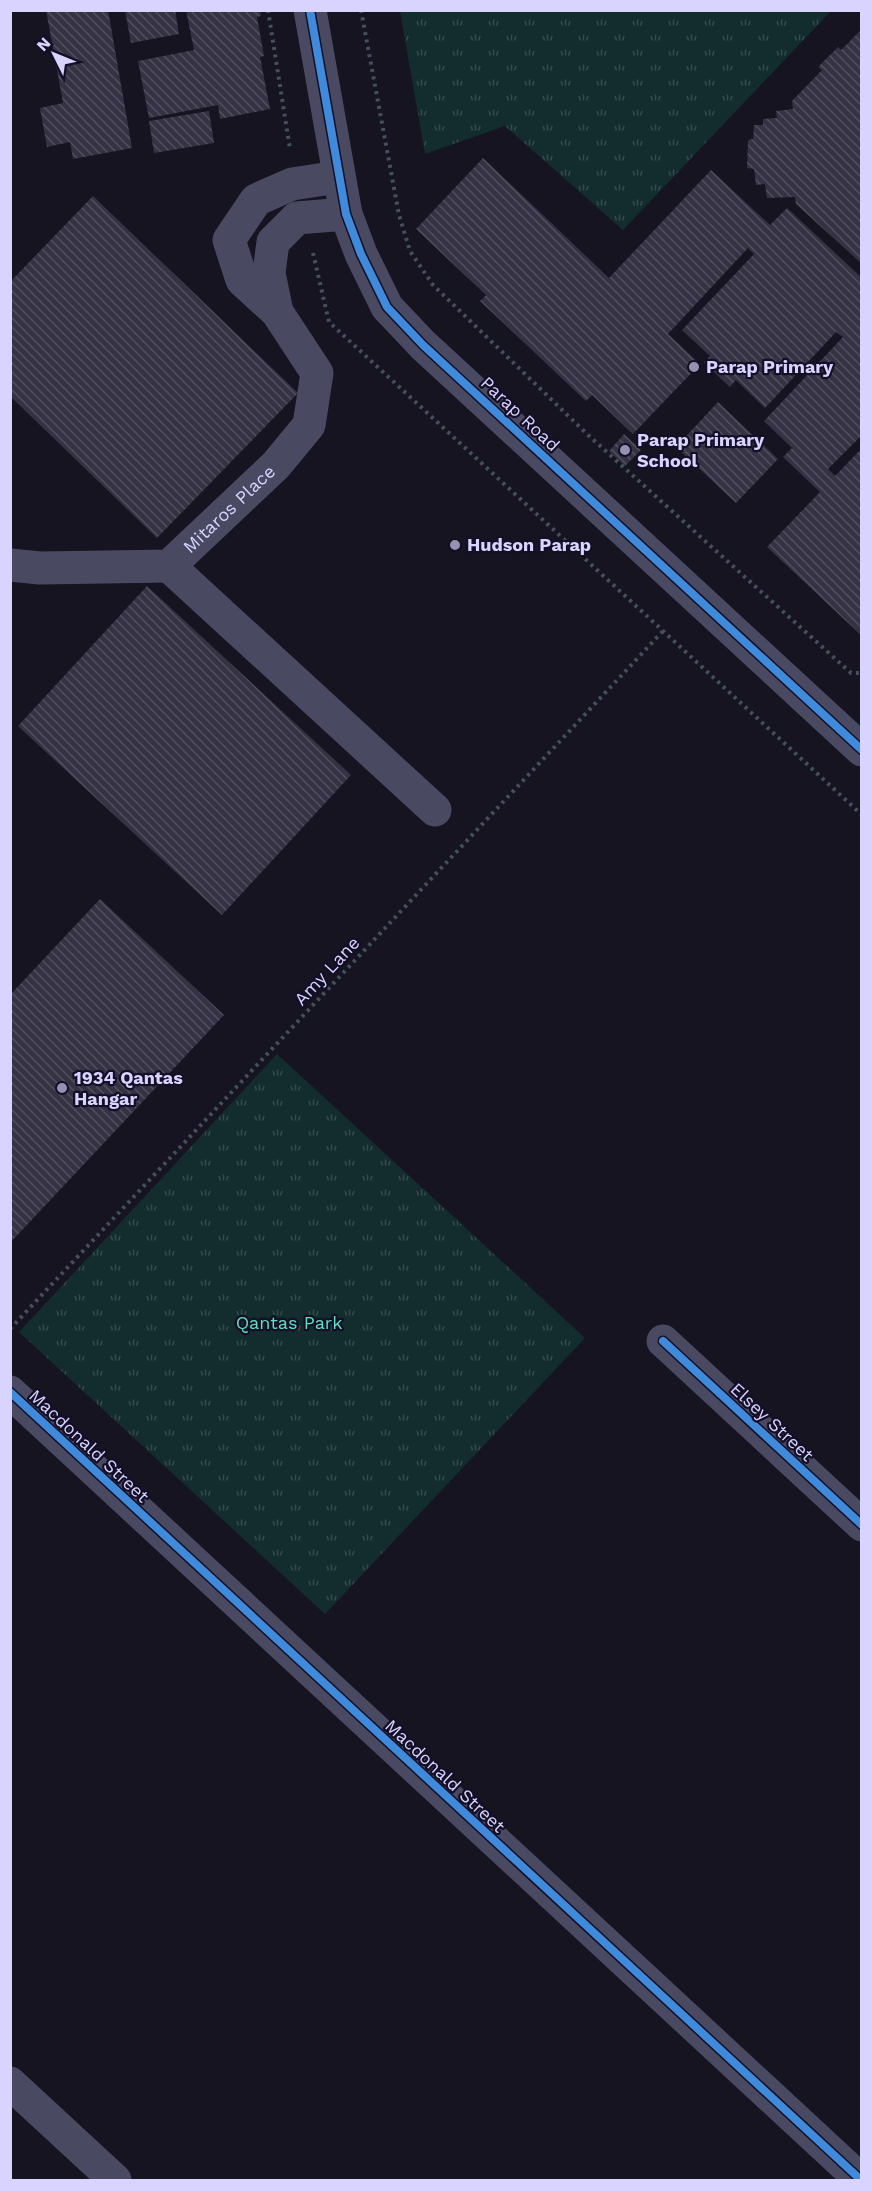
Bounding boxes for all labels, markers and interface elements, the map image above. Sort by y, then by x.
north arrow [24,24,84,84]
text: N [32,33,54,55]
place label: Parap Primary [706,356,834,377]
marker: Parap Primary [687,360,701,374]
street label: Parap Road [477,372,564,455]
place label: Parap Primary School [637,429,765,471]
marker: Parap Primary School [618,443,632,457]
street label: Mitaros Place [179,460,279,557]
place label: Hudson Parap [467,534,591,555]
marker: Hudson Parap [448,538,462,552]
street label: Amy Lane [290,932,364,1009]
place label: 1934 Qantas Hangar [74,1067,183,1109]
marker: 1934 Qantas Hangar [55,1081,69,1095]
park label: Qantas Park [236,1312,342,1333]
street label: Elsey Street [727,1378,818,1466]
street label: Macdonald Street [25,1385,154,1507]
street label: Macdonald Street [381,1715,510,1837]

